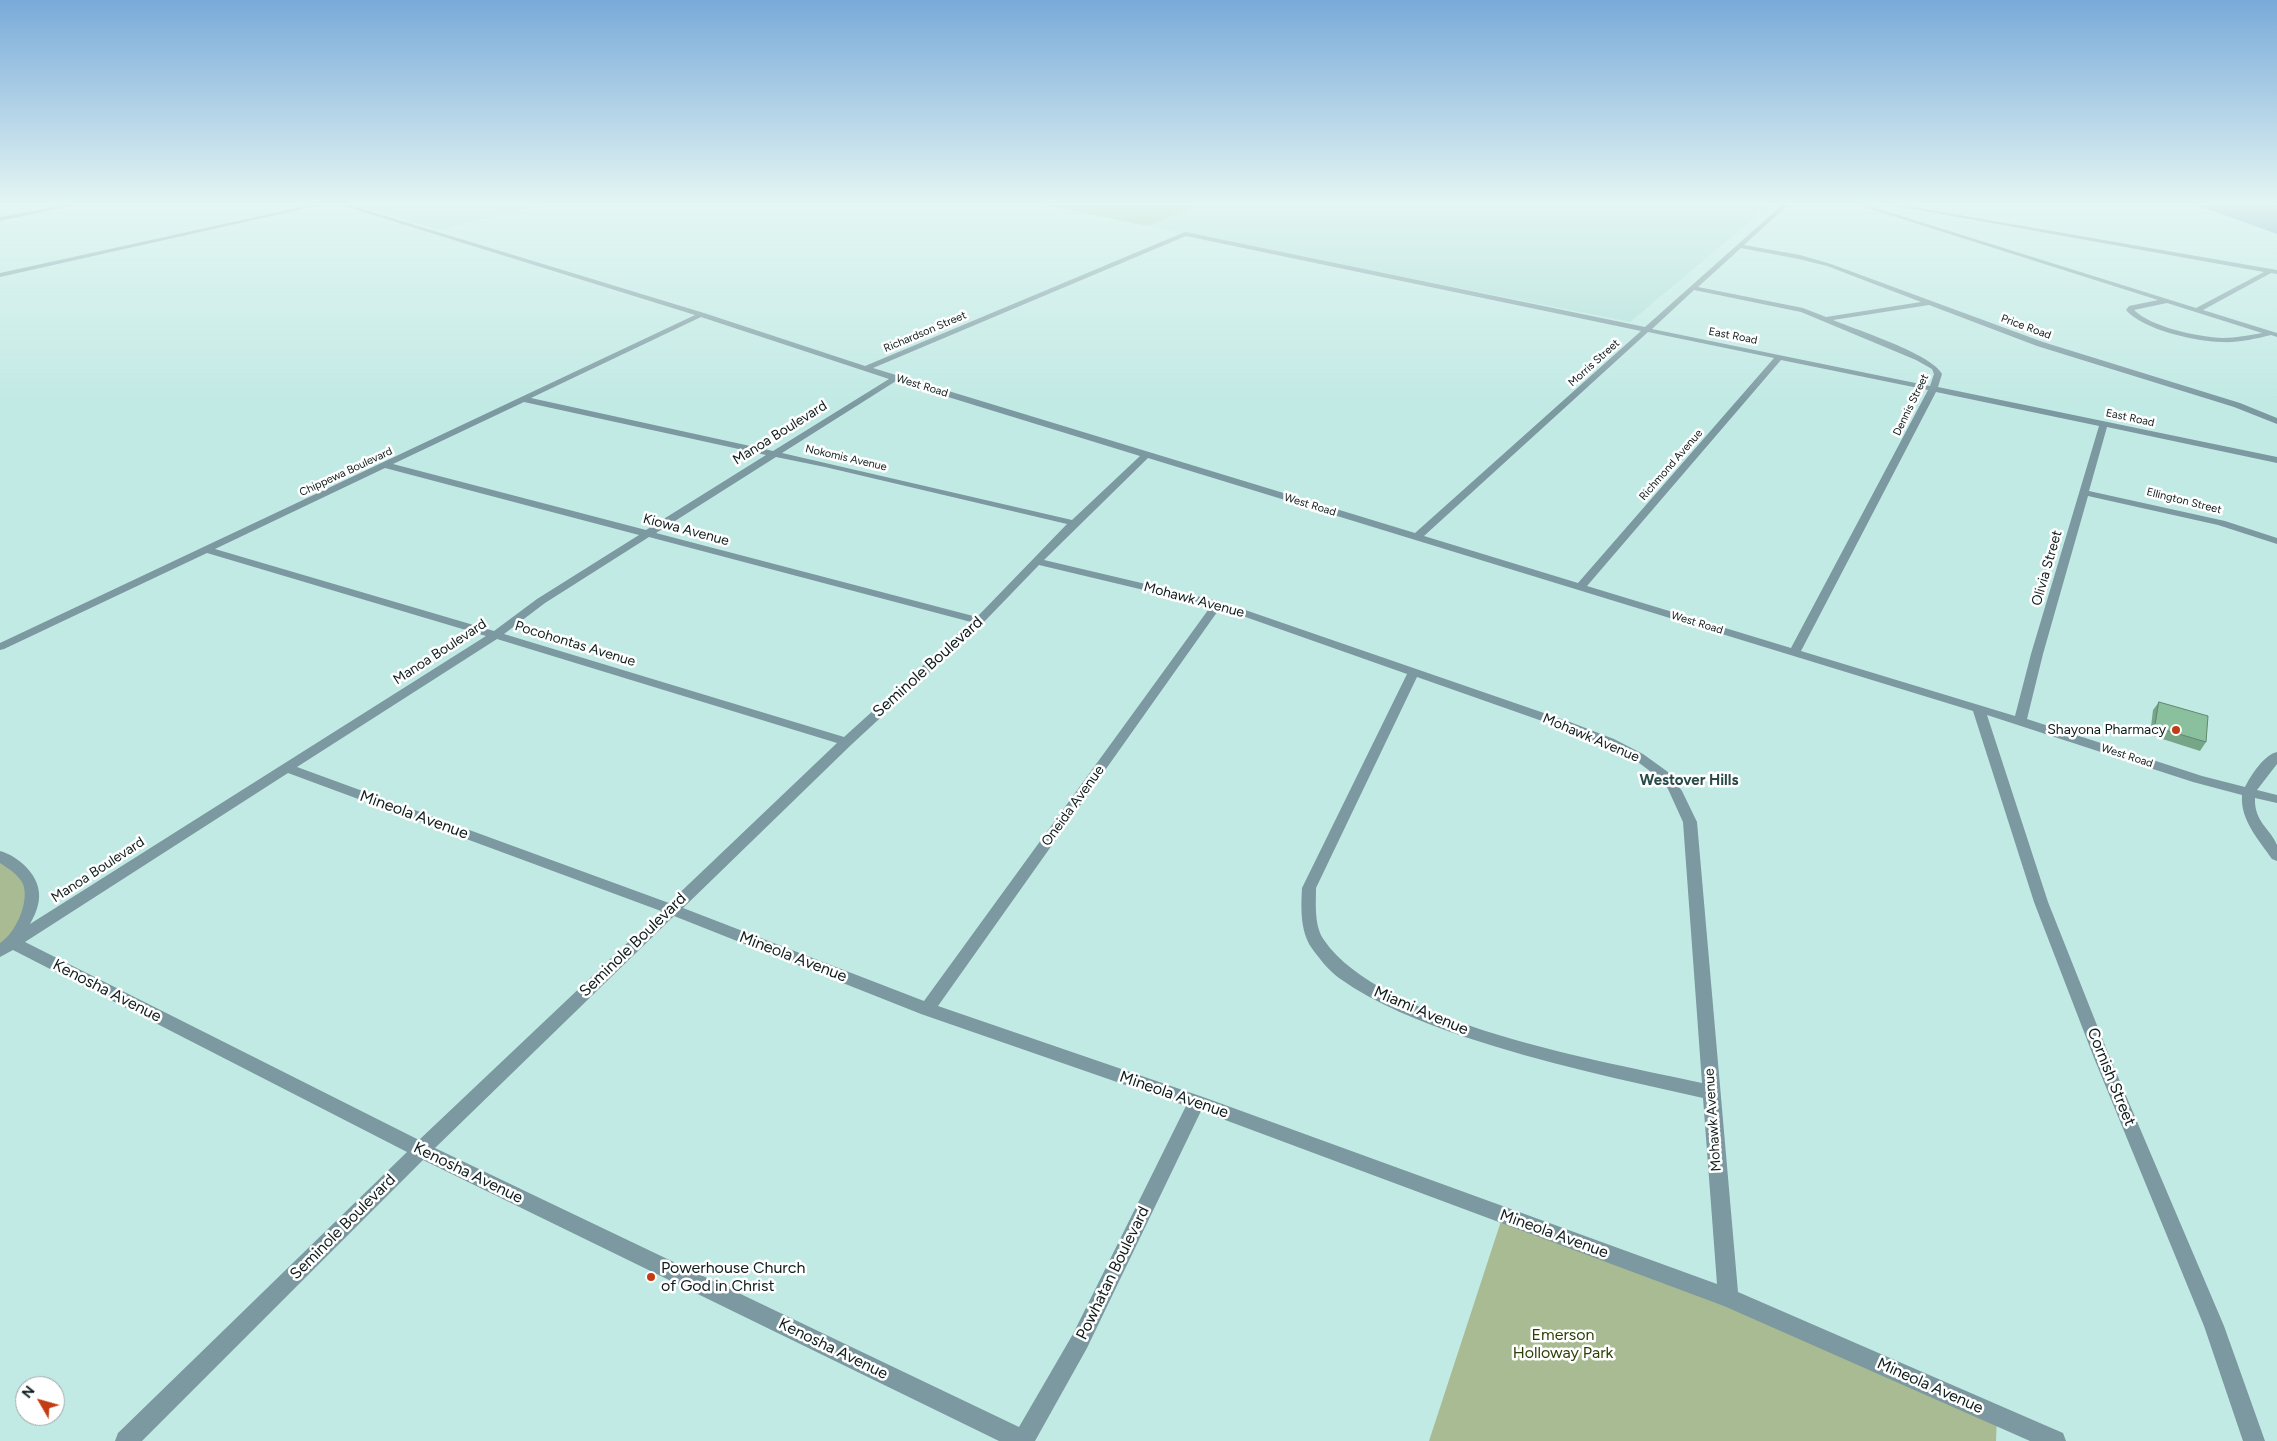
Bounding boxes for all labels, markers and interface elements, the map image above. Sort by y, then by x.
street label: Richardson Street [882,309,968,355]
street label: Price Road [1999,312,2053,342]
street label: East Road [1707,325,1759,347]
street label: Morris Street [1566,337,1622,389]
street label: West Road [895,372,949,400]
street label: Dennis Street [1890,372,1932,438]
street label: Manoa Boulevard [730,397,830,469]
street label: East Road [2104,406,2156,430]
street label: Richmond Avenue [1637,427,1705,503]
street label: Nokomis Avenue [804,442,888,474]
street label: Chippewa Boulevard [297,445,395,499]
street label: Ellington Street [2145,485,2223,517]
street label: West Road [1283,491,1337,519]
street label: Kiowa Avenue [641,510,731,550]
street label: Olivia Street [2028,528,2066,608]
street label: Mohawk Avenue [1142,579,1246,621]
street label: West Road [1670,609,1724,637]
street label: Seminole Boulevard [869,613,987,721]
street label: Manoa Boulevard [390,616,490,688]
street label: Pocohontas Avenue [513,618,637,670]
street label: Mohawk Avenue [1540,710,1642,766]
place label: Shayona Pharmacy [2047,722,2166,738]
marker: Shayona Pharmacy [2170,724,2182,736]
street label: West Road [2100,741,2154,771]
street label: Oneida Avenue [1038,762,1108,850]
district label: Westover Hills [1640,772,1738,790]
street label: Mineola Avenue [357,786,471,844]
street label: Manoa Boulevard [48,834,148,906]
street label: Seminole Boulevard [575,889,691,1001]
street label: Mineola Avenue [736,928,850,986]
street label: Kenosha Avenue [50,955,164,1027]
street label: Miami Avenue [1371,982,1471,1040]
street label: Cornish Street [2083,1025,2139,1129]
street label: Mineola Avenue [1117,1067,1231,1123]
street label: Mohawk Avenue [1701,1068,1725,1172]
street label: Kenosha Avenue [410,1138,526,1208]
street label: Seminole Boulevard [286,1170,400,1284]
street label: Powhatan Boulevard [1072,1203,1154,1343]
street label: Mineola Avenue [1497,1205,1611,1263]
place label: Powerhouse Church of God in Christ [661,1258,805,1296]
marker: Powerhouse Church of God in Christ [645,1271,657,1283]
street label: Kenosha Avenue [775,1314,891,1384]
park label: Emerson Holloway Park [1513,1325,1613,1363]
street label: Mineola Avenue [1874,1354,1986,1418]
north arrow [15,1376,65,1426]
text: N [19,1383,39,1402]

